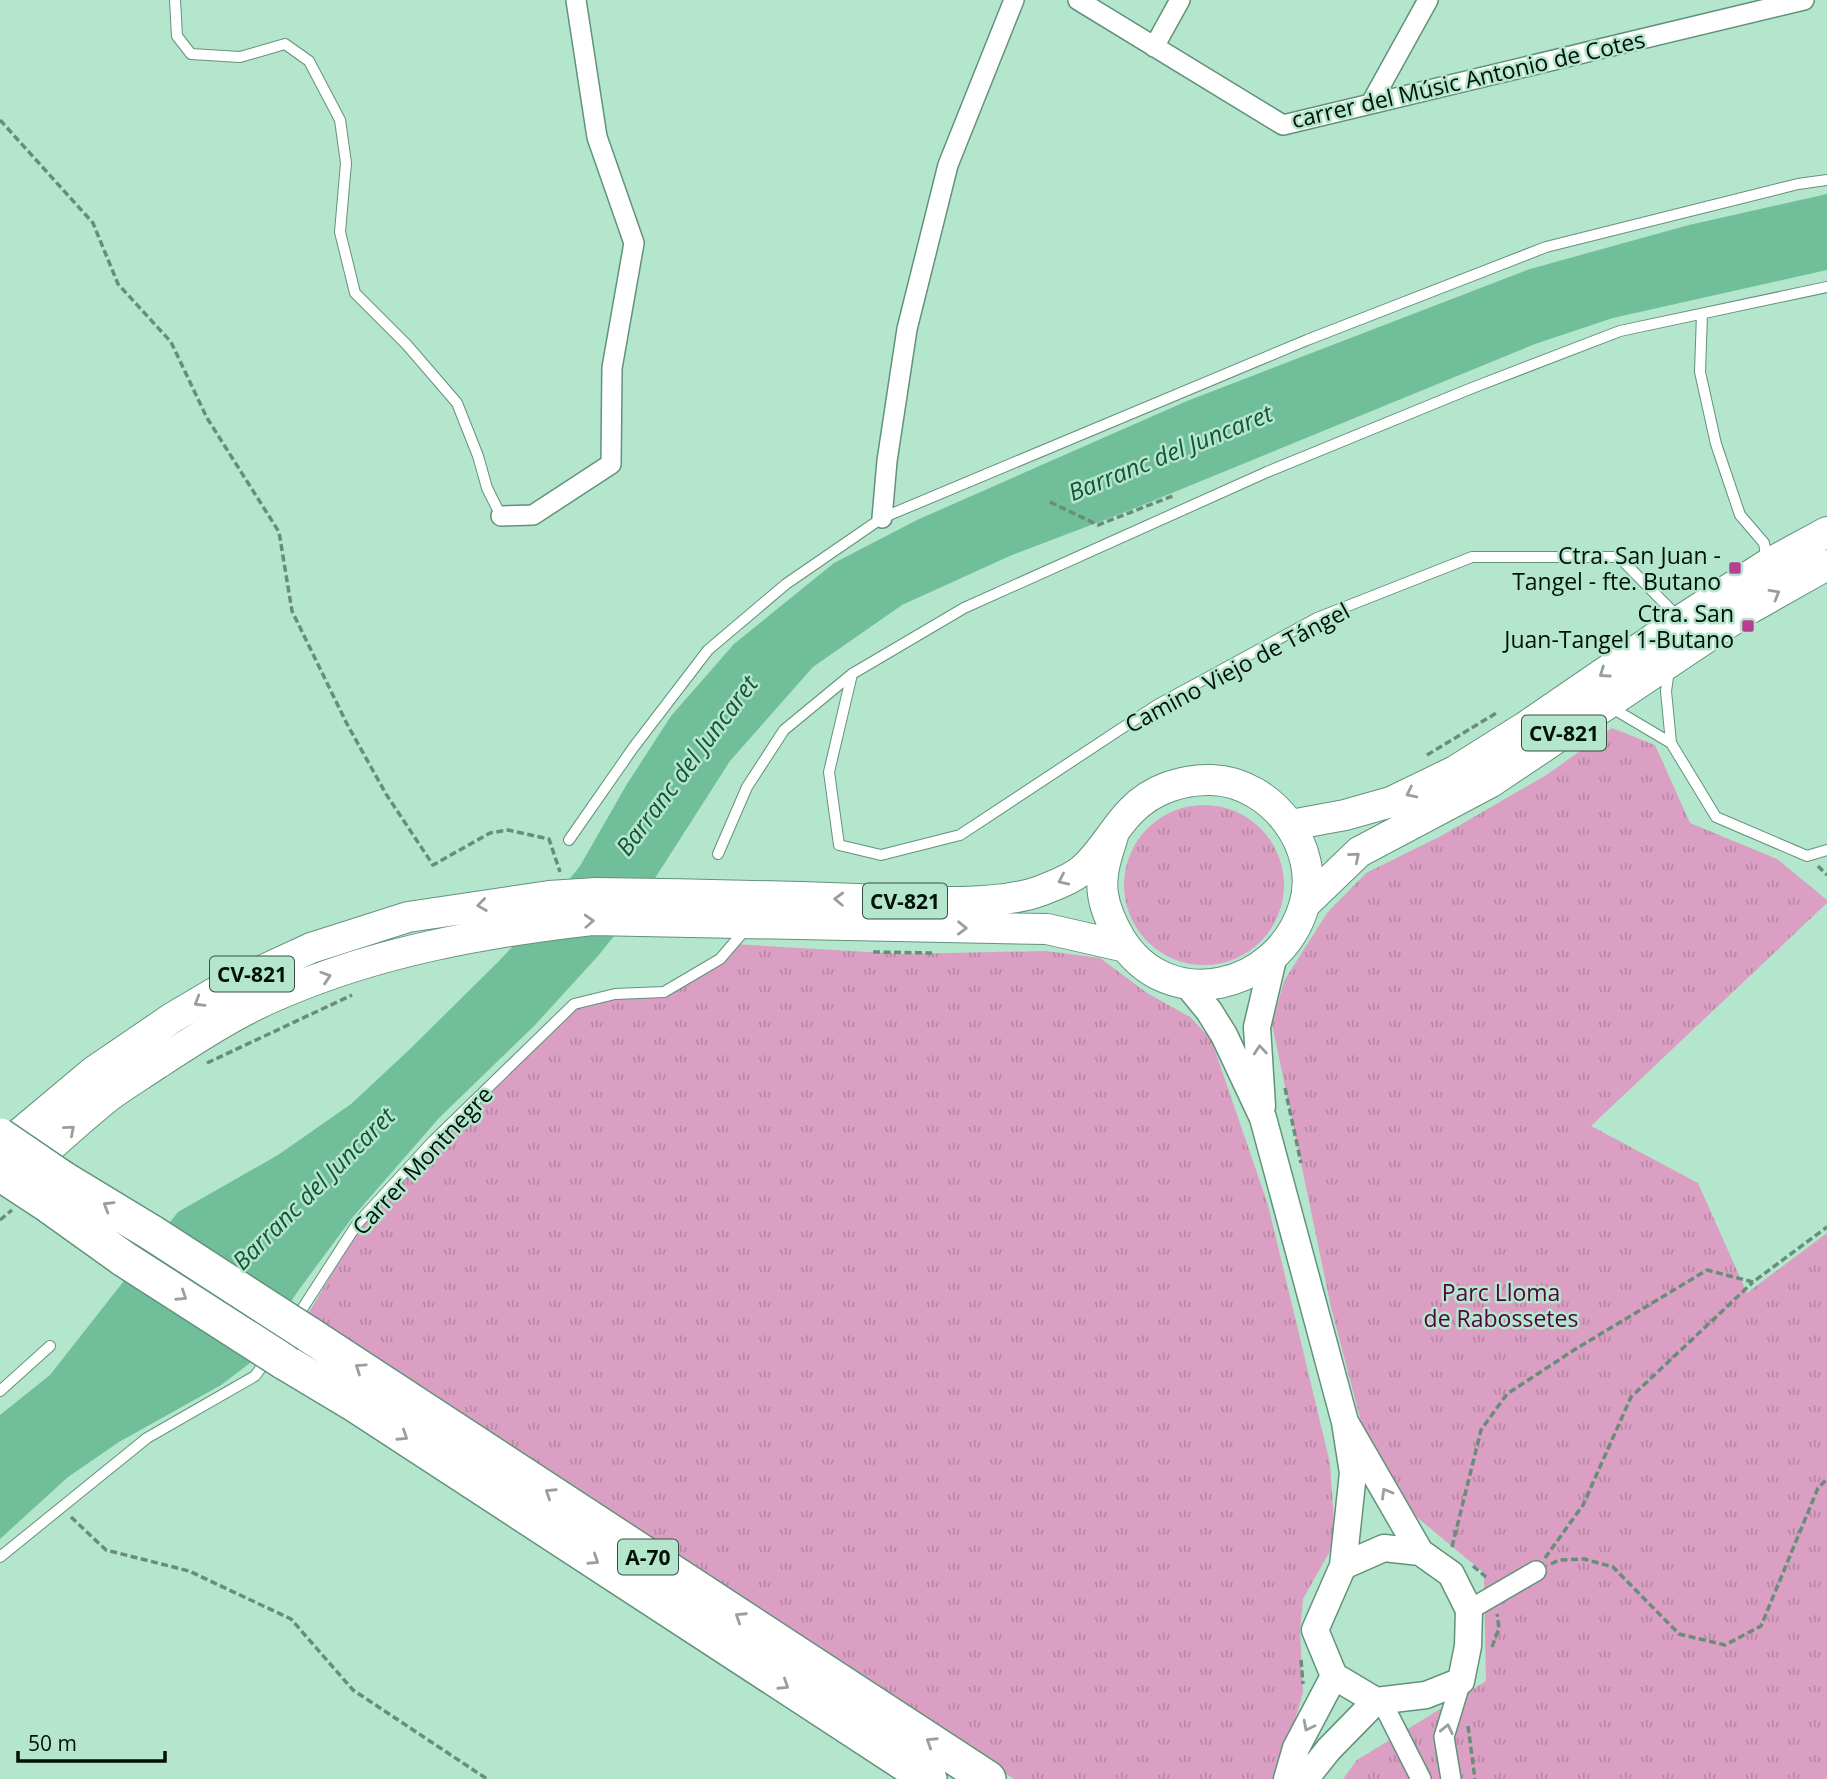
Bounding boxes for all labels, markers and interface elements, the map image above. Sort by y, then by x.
street label: carrer del Músic Antonio de Cotes [1288,23,1648,135]
water label: Barranc del Juncaret [1063,396,1278,508]
place label: Ctra. San Juan - Tangel - fte. Butano [1512,539,1721,597]
marker: Ctra. San Juan - Tangel - fte. Butano [1727,560,1743,576]
one-way arrow [1768,589,1781,602]
street label: Camino Viejo de Tángel [1119,594,1355,740]
place label: Ctra. San Juan-Tangel 1-Butano [1502,597,1734,655]
marker: Ctra. San Juan-Tangel 1-Butano [1740,618,1756,634]
one-way arrow [1599,665,1612,677]
water label: Barranc del Juncaret [607,667,765,862]
road number: CV-821 [1522,716,1606,750]
one-way arrow [1406,784,1418,798]
one-way arrow [1346,853,1359,865]
one-way arrow [1058,872,1070,886]
road number: CV-821 [863,884,947,918]
one-way arrow [833,891,844,906]
one-way arrow [476,897,488,912]
one-way arrow [584,914,595,929]
one-way arrow [957,921,968,936]
road number: CV-821 [210,956,294,992]
one-way arrow [320,970,332,985]
one-way arrow [193,993,206,1006]
one-way arrow [1253,1044,1268,1055]
street label: Carrer Montnegre [344,1079,500,1241]
water label: Barranc del Juncaret [224,1099,402,1277]
one-way arrow [62,1126,75,1138]
one-way arrow [102,1201,115,1214]
park label: Parc Lloma de Rabossetes [1424,1276,1578,1334]
one-way arrow [174,1287,187,1300]
one-way arrow [354,1364,367,1377]
one-way arrow [395,1427,408,1440]
one-way arrow [1381,1488,1394,1501]
one-way arrow [545,1489,558,1501]
road number: A-70 [618,1540,678,1574]
one-way arrow [586,1552,599,1564]
one-way arrow [735,1613,748,1626]
one-way arrow [776,1676,789,1689]
one-way arrow [1302,1719,1316,1731]
scale bar [18,1720,164,1764]
one-way arrow [1439,1723,1454,1735]
text: 50 m [28,1729,77,1757]
one-way arrow [926,1737,939,1750]

